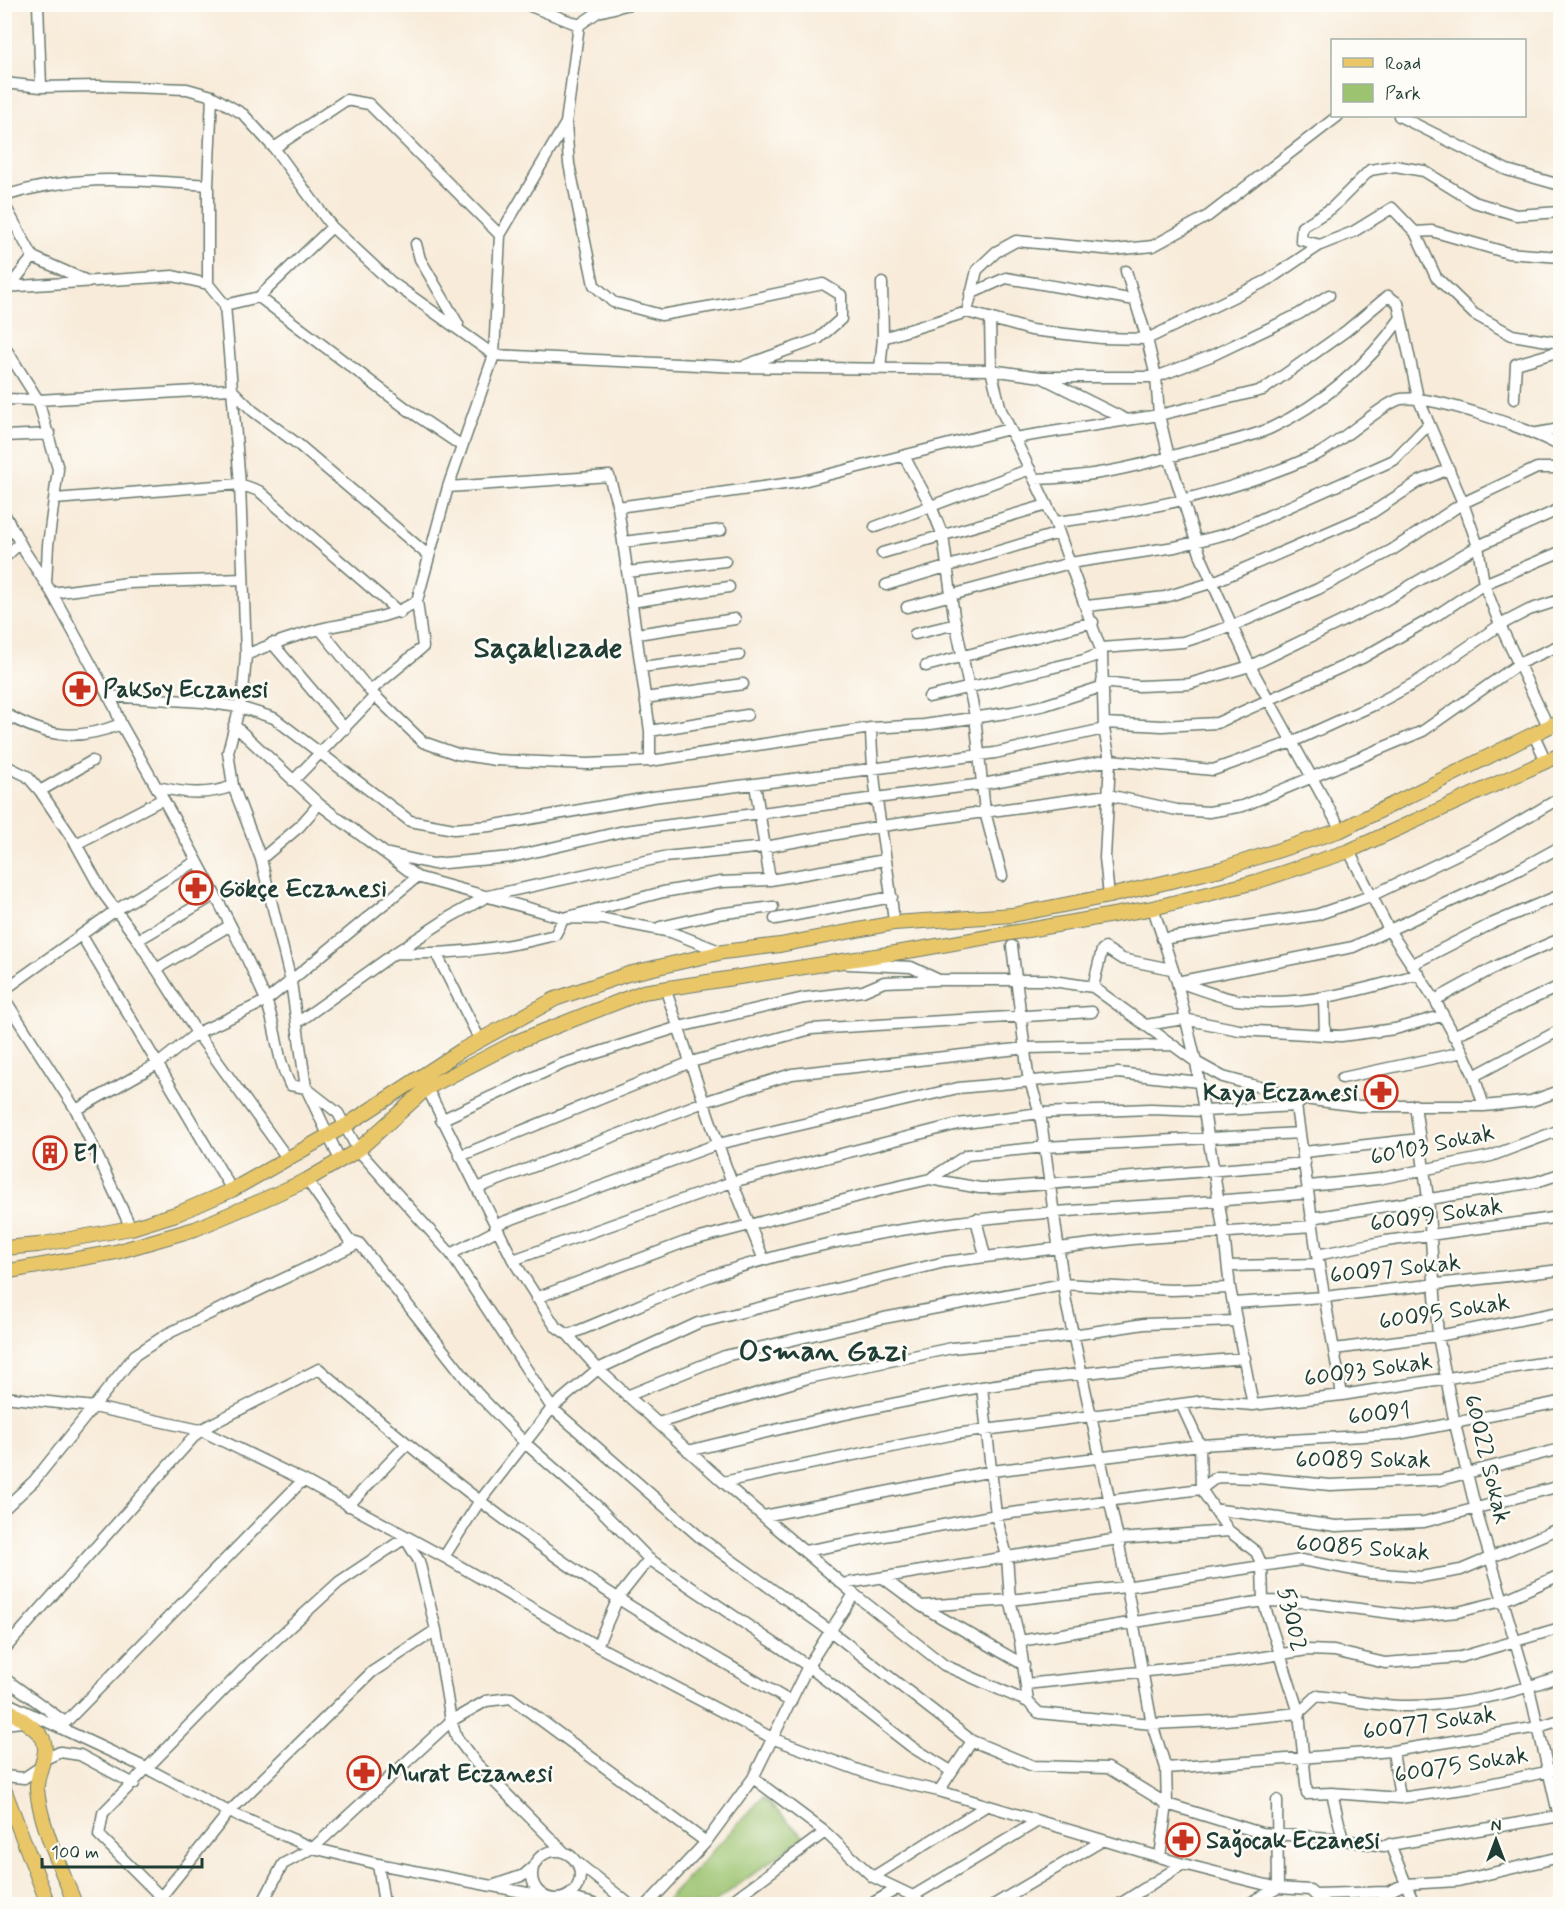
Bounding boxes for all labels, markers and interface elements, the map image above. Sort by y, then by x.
legend [1331,39,1526,117]
text: Road [1385,52,1421,76]
text: Park [1385,82,1421,106]
district label: Saçaklızade [473,629,623,668]
pharmacy icon: Paksoy Eczanesi [62,671,98,707]
place label: Paksoy Eczanesi [103,675,268,706]
pharmacy icon: Gökçe Eczanesi [178,870,214,906]
place label: Gökçe Eczanesi [219,874,387,905]
pharmacy icon: Kaya Eczanesi [1363,1074,1399,1110]
place label: Kaya Eczanesi [1203,1078,1358,1109]
street label: 60103 Sokak [1367,1117,1497,1174]
building icon: E1 [32,1135,68,1171]
place label: E1 [73,1139,98,1170]
street label: 60099 Sokak [1368,1191,1505,1240]
street label: 60097 Sokak [1328,1247,1462,1292]
street label: 60095 Sokak [1377,1287,1512,1338]
district label: Osman Gazi [739,1332,908,1371]
street label: 60093 Sokak [1302,1346,1435,1395]
street label: 60022 Sokak [1456,1392,1518,1527]
street label: 60091 [1346,1396,1412,1433]
street label: 60089 Sokak [1295,1445,1431,1476]
street label: 60085 Sokak [1295,1528,1431,1569]
street label: 53002 [1269,1584,1314,1655]
street label: 60077 Sokak [1361,1699,1498,1748]
street label: 60075 Sokak [1392,1740,1530,1791]
pharmacy icon: Murat Eczanesi [346,1755,382,1791]
place label: Murat Eczanesi [387,1759,553,1790]
north arrow [1466,1810,1526,1870]
text: N [1491,1816,1501,1837]
pharmacy icon: Sağocak Eczanesi [1165,1822,1201,1858]
place label: Sağocak Eczanesi [1206,1826,1380,1858]
scale bar [42,1831,202,1869]
text: 100 m [51,1841,99,1865]

